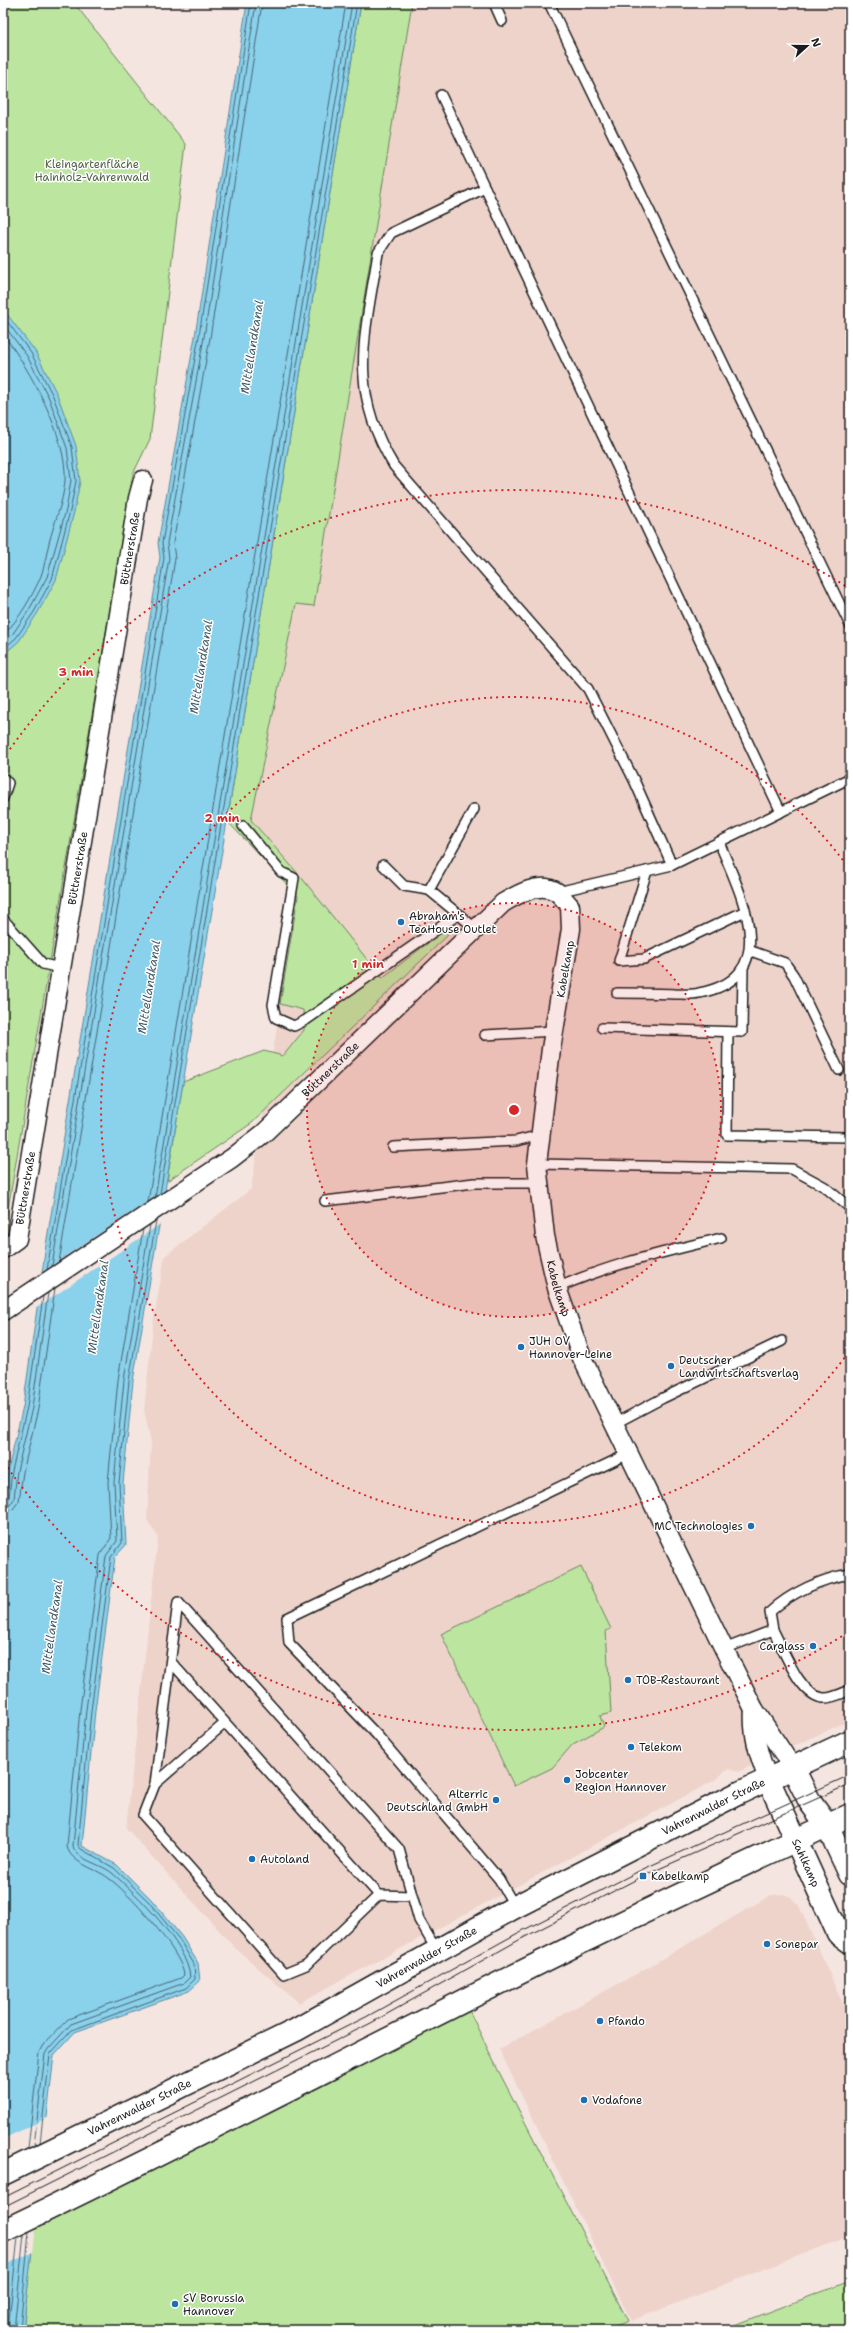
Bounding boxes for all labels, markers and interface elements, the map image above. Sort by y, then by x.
north arrow [787,26,827,66]
text: N [807,36,825,50]
park label: Kleingartenfläche Hainholz-Vahrenwald [35,157,149,185]
water label: Mittellandkanal [237,299,267,395]
street label: Büttnerstraße [117,511,144,586]
water label: Mittellandkanal [186,619,216,715]
text: 3 min [59,664,94,680]
text: 2 min [205,810,240,826]
street label: Büttnerstraße [65,830,91,906]
place label: Abraham's TeaHouse Outlet [409,909,497,937]
marker: Abraham's TeaHouse Outlet [396,917,406,927]
water label: Mittellandkanal [134,939,164,1035]
street label: Kabelkamp [553,939,578,999]
text: 1 min [352,956,384,972]
street label: Büttnerstraße [299,1038,363,1101]
centre of rings [507,1103,521,1117]
street label: Büttnerstraße [12,1150,39,1226]
water label: Mittellandkanal [84,1259,113,1355]
street label: Kabelkamp [543,1259,574,1319]
place label: JUH OV Hannover-Leine [529,1334,612,1362]
marker: JUH OV Hannover-Leine [516,1342,526,1352]
place label: Deutscher Landwirtschaftsverlag [679,1353,799,1381]
marker: Deutscher Landwirtschaftsverlag [666,1361,676,1371]
place label: MC Technologies [654,1519,743,1534]
marker: MC Technologies [746,1521,756,1531]
water label: Mittellandkanal [38,1579,67,1675]
place label: Carglass [760,1639,805,1654]
marker: Carglass [808,1641,818,1651]
place label: TOB-Restaurant [636,1673,720,1688]
marker: TOB-Restaurant [623,1675,633,1685]
place label: Telekom [639,1740,682,1755]
marker: Telekom [626,1742,636,1752]
place label: Jobcenter Region Hannover [575,1767,667,1795]
marker: Jobcenter Region Hannover [562,1775,572,1785]
street label: Vahrenwalder Straße [659,1775,768,1839]
place label: Alterric Deutschland GmbH [386,1787,488,1815]
marker: Alterric Deutschland GmbH [491,1795,501,1805]
street label: Sahlkamp [788,1836,823,1889]
place label: Autoland [260,1852,309,1867]
marker: Autoland [247,1854,257,1864]
place label: Kabelkamp [651,1869,709,1884]
marker: Kabelkamp [638,1871,648,1881]
street label: Vahrenwalder Straße [373,1923,480,1992]
place label: Sonepar [775,1937,819,1952]
marker: Sonepar [762,1939,772,1949]
place label: Pfando [608,2014,645,2029]
marker: Pfando [595,2016,605,2026]
street label: Vahrenwalder Straße [85,2076,194,2139]
place label: Vodafone [592,2093,642,2108]
marker: Vodafone [579,2095,589,2105]
place label: SV Borussia Hannover [183,2291,245,2319]
marker: SV Borussia Hannover [170,2299,180,2309]

